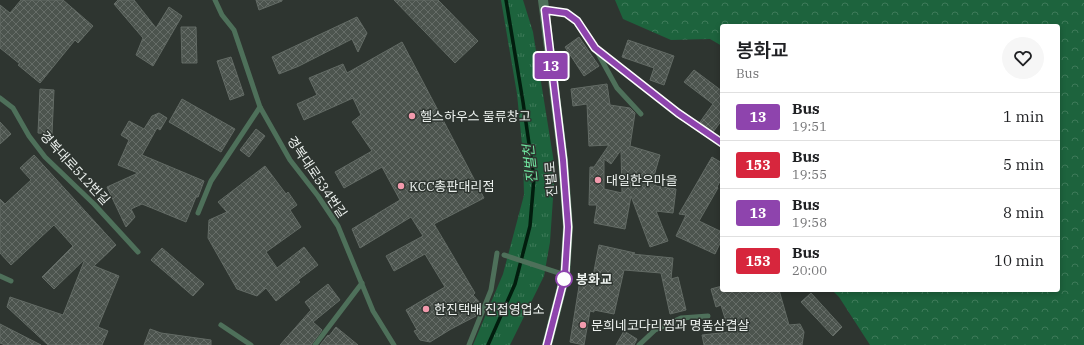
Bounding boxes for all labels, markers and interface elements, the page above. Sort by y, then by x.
button: heart [1002,37,1044,79]
text: 봉화교 [736,38,788,62]
line badge: 13 [533,53,569,79]
text: 13 [543,57,559,75]
text: Bus [736,65,759,82]
text: Bus [792,99,820,118]
text: 1 min [1003,107,1044,126]
place label: 헬스하우스 물류창고 [420,108,531,125]
text: 13 [750,108,766,126]
marker: 헬스하우스 물류창고 [407,111,417,121]
text: 19:51 [792,118,827,135]
street label: 경복대로512번길 [36,127,114,209]
street label: 경복대로534번길 [283,133,351,221]
water label: 진벌천 [519,143,541,184]
text: Bus [792,147,820,166]
text: 5 min [1003,155,1044,174]
text: 153 [745,156,771,174]
street label: 진벌로 [541,160,561,197]
text: 19:55 [792,166,827,183]
place label: 대일한우마을 [606,172,678,189]
marker: 대일한우마을 [593,175,603,185]
place label: KCC총판대리점 [409,178,494,195]
marker: KCC총판대리점 [396,181,406,191]
text: Bus [792,195,820,214]
text: 8 min [1003,203,1044,222]
text: 13 [750,204,766,222]
text: 19:58 [792,214,827,231]
text: Bus [792,243,820,262]
text: 10 min [994,251,1044,270]
text: 153 [745,252,771,270]
text: 20:00 [792,262,827,279]
marker: 봉화교 [555,270,573,288]
place label: 봉화교 [576,271,612,288]
place label: 한진택배 진접영업소 [434,301,545,318]
marker: 한진택배 진접영업소 [421,304,431,314]
place label: 문희네코다리찜과 명품삼겹살 [591,317,750,334]
marker: 문희네코다리찜과 명품삼겹살 [578,320,588,330]

